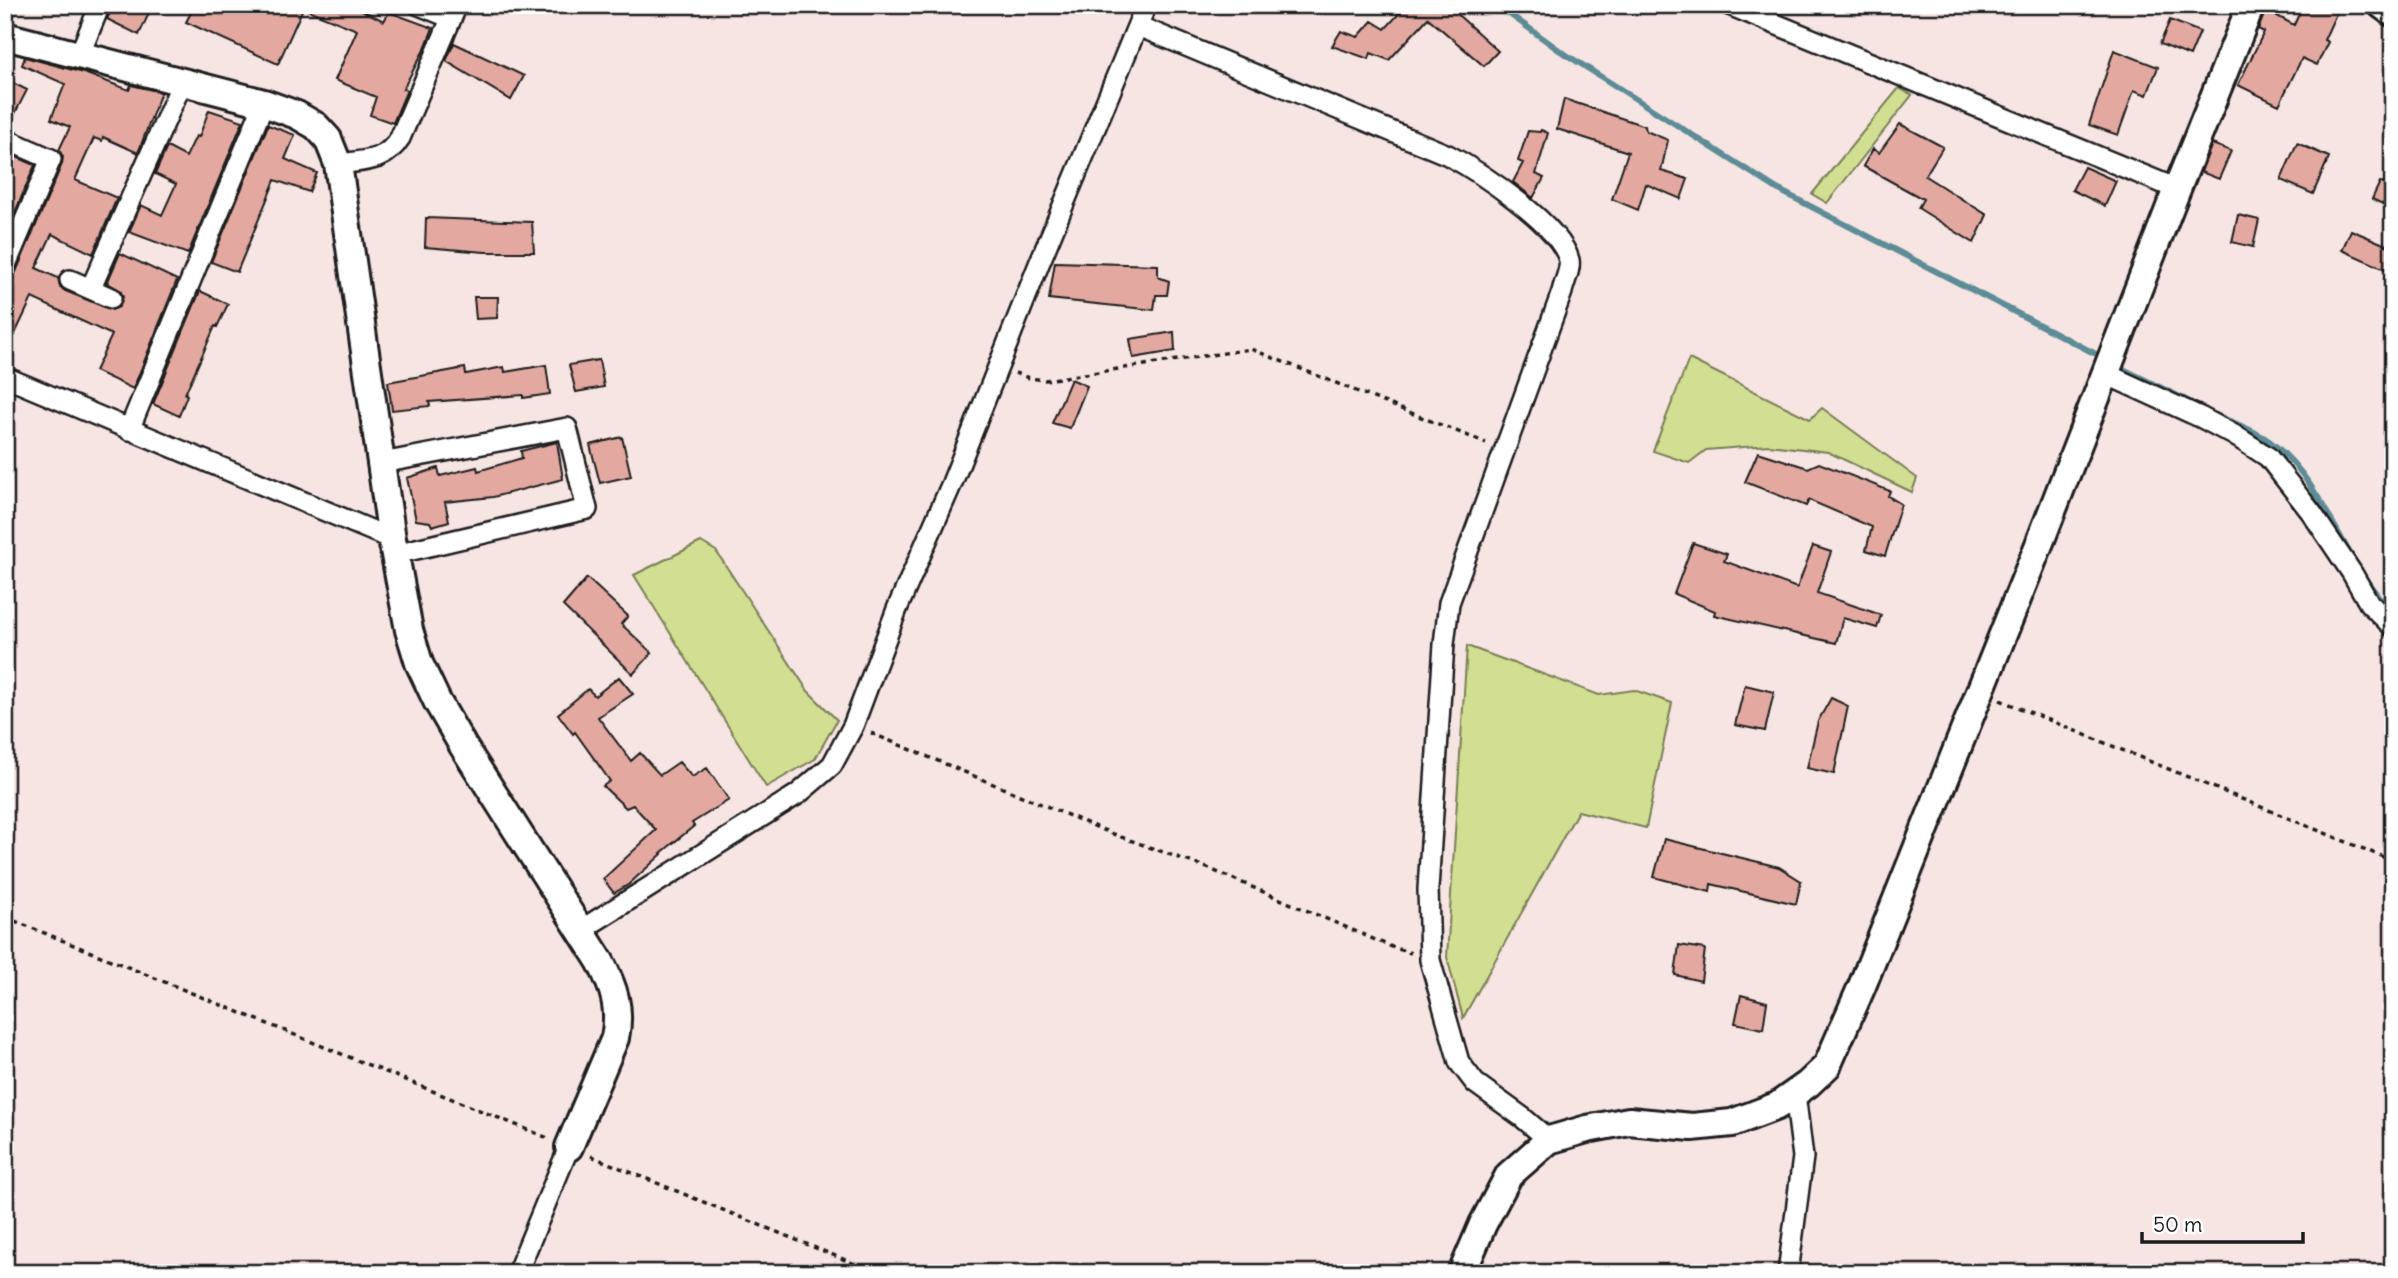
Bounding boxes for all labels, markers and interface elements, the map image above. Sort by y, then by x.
scale bar [2142,1201,2304,1245]
text: 50 m [2153,1211,2202,1238]

